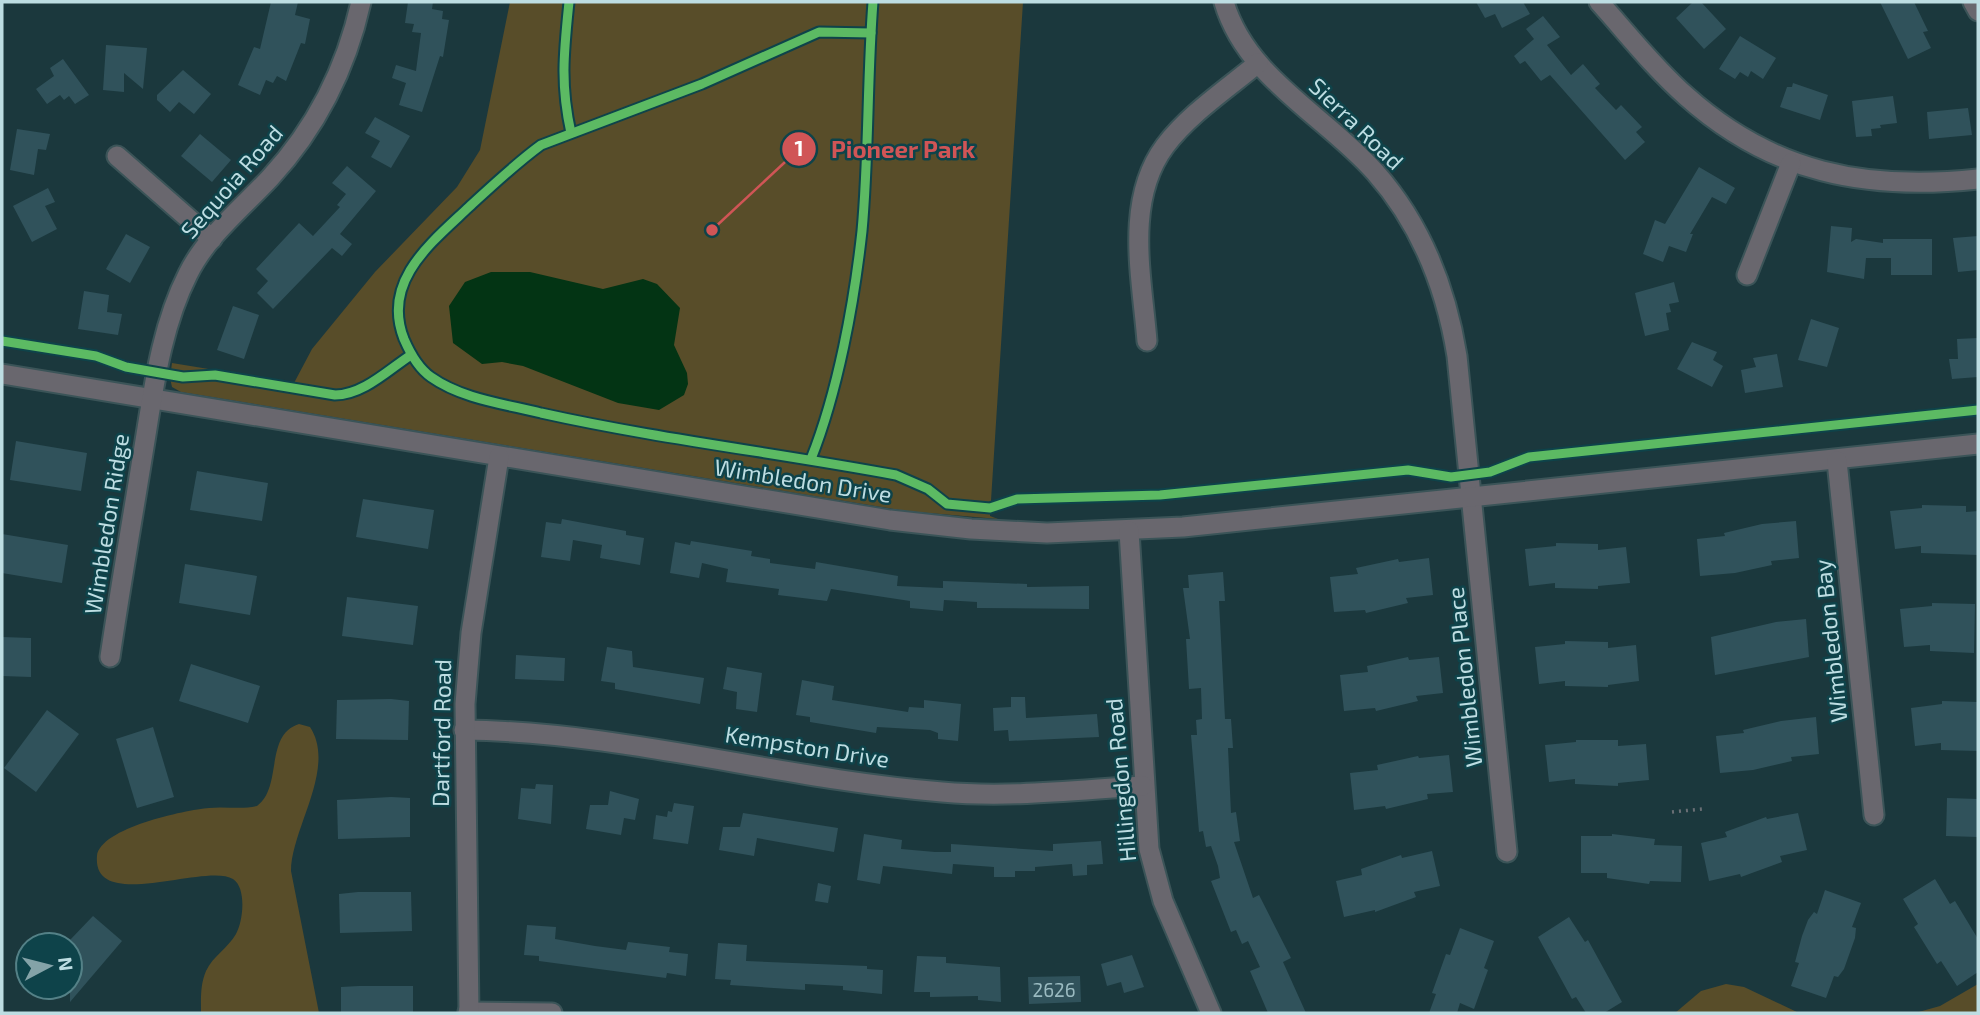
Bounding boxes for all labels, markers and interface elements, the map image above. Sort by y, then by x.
street label: Sierra Road [1304,71,1410,175]
street label: Sequoia Road [174,119,288,244]
callout: Pioneer Park [782,127,989,172]
text: Pioneer Park [831,134,976,163]
text: 1 [794,135,804,160]
street label: Wimbledon Ridge [78,431,134,616]
street label: Wimbledon Drive [712,452,894,508]
street label: Wimbledon Bay [1808,558,1852,724]
street label: Wimbledon Place [1441,586,1487,769]
street label: Dartford Road [426,659,456,807]
street label: Hillingdon Road [1099,697,1141,863]
street label: Kempston Drive [723,719,891,773]
north arrow [14,931,84,1001]
text: N [54,956,79,972]
house number: 2626 [1032,978,1076,1001]

